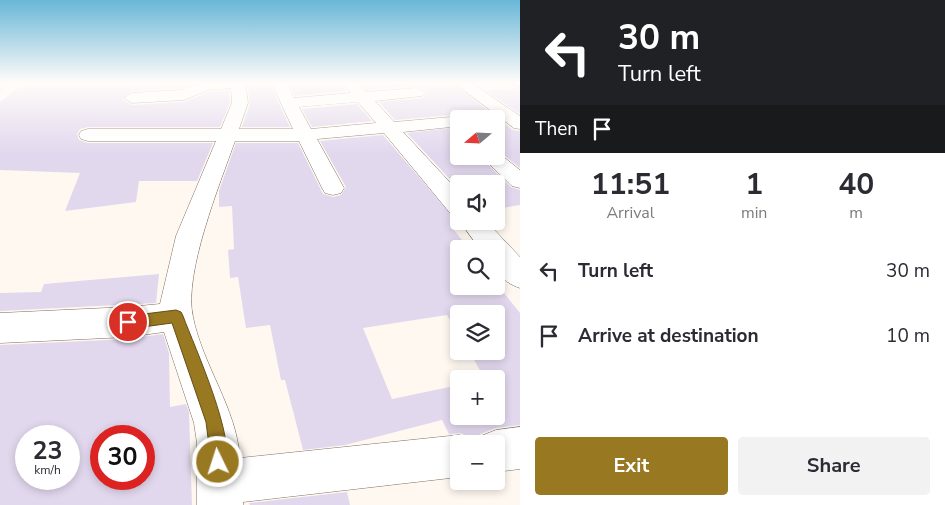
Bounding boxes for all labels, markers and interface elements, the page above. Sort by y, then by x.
text: 30 m [618,14,700,61]
icon: left [535,20,600,85]
text: Turn left [618,59,701,89]
north arrow [450,110,505,165]
map controls [450,110,505,490]
icon: arrive [588,115,616,143]
text: Then [535,116,578,142]
text: 11:51 [591,164,670,205]
text: 1 [745,164,763,205]
text: 40 [838,164,874,205]
button: sound [450,175,505,230]
text: Arrival [606,202,655,224]
text: min [741,202,767,224]
text: m [849,202,863,224]
button: search [450,240,505,295]
icon: left [535,257,563,285]
text: Turn left [578,258,653,284]
text: 30 m [886,258,930,284]
pin [107,301,149,343]
button: layers [450,305,505,360]
icon: arrive [114,308,142,336]
icon: arrive [535,322,563,350]
text: Arrive at destination [578,323,759,349]
text: 10 m [886,323,930,349]
button: + [450,370,505,425]
speed limit sign: 30 [90,425,155,490]
text: 23 [32,434,63,468]
position arrow [191,435,243,487]
button: − [450,435,505,490]
button: Exit [535,437,728,495]
button: Share [738,437,930,495]
text: km/h [34,462,61,478]

